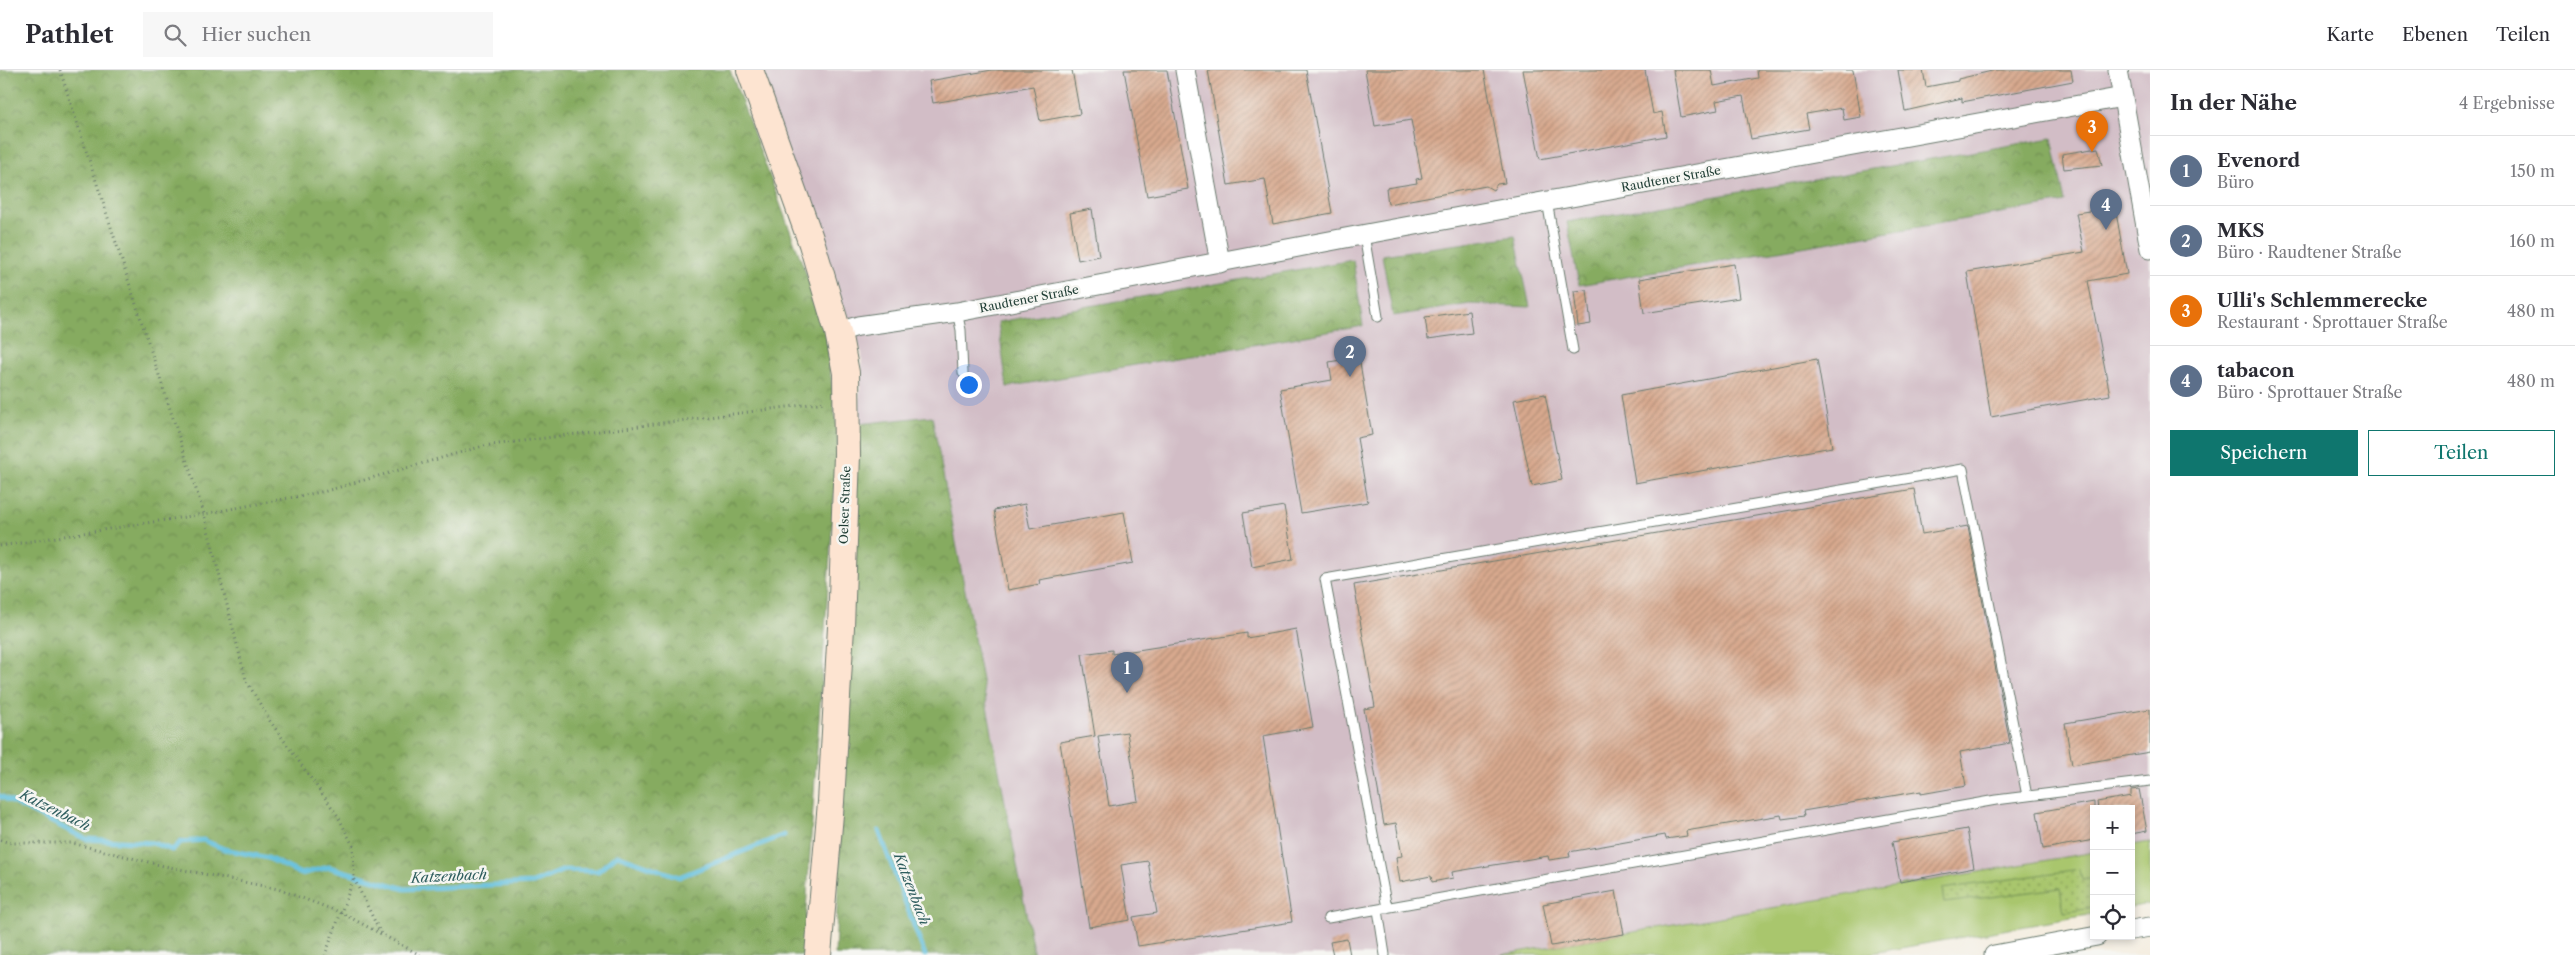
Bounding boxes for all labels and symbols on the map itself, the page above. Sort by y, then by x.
pin: 3 [2076,111,2108,152]
street label: Raudtener Straße [1620,162,1722,195]
pin: 4 [2090,189,2122,230]
street label: Raudtener Straße [978,281,1080,315]
pin: 2 [1334,336,1366,377]
your location [956,372,982,398]
street label: Oelser Straße [836,465,853,544]
pin: 1 [1111,652,1143,693]
water label: Katzenbach [16,785,93,835]
water label: Katzenbach [890,849,934,928]
water label: Katzenbach [410,865,487,887]

